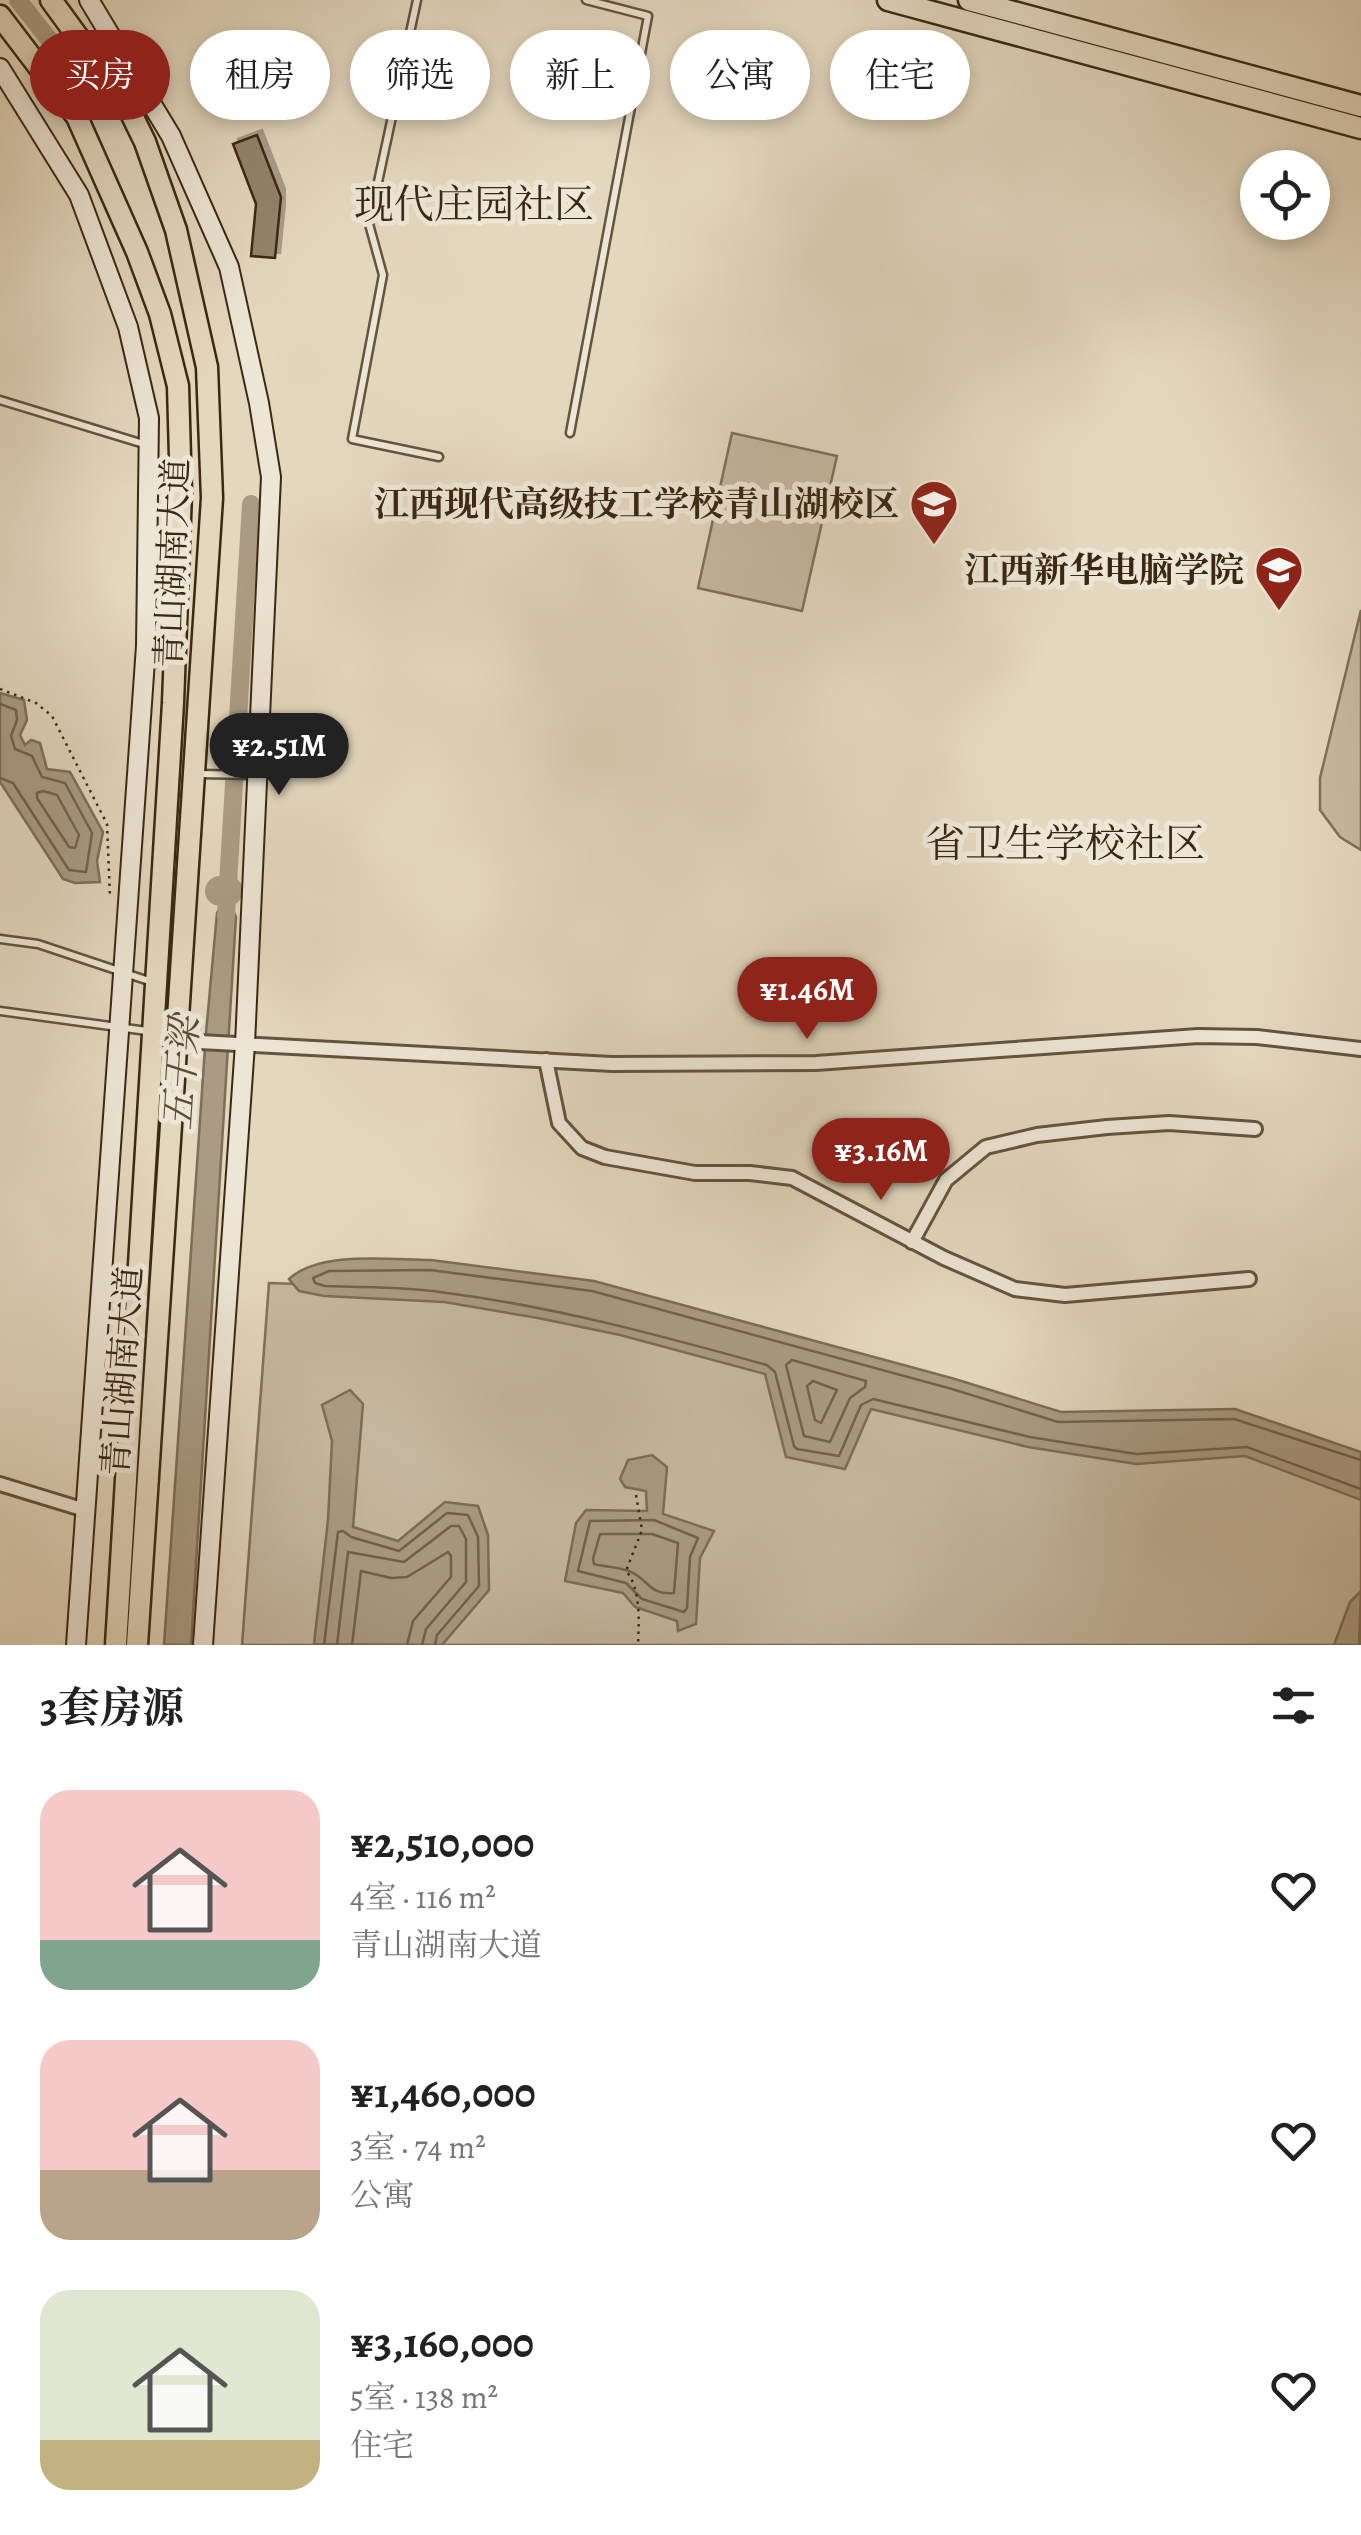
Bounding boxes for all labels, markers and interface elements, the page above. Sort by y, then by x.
chip: 买房 [30,30,170,120]
chip: 租房 [190,30,330,120]
chip: 筛选 [350,30,490,120]
chip: 新上 [510,30,650,120]
chip: 公寓 [670,30,810,120]
chip: 住宅 [830,30,970,120]
map controls [1240,150,1330,240]
button: locate [1240,150,1330,240]
district label: 现代庄园社区 [354,177,594,232]
street label: 青山湖南大道 [144,457,200,669]
school or university icon: 江西现代高级技工学校青山湖校区 [908,478,960,546]
place label: 江西现代高级技工学校青山湖校区 [374,480,899,528]
school or university icon: 江西新华电脑学院 [1253,544,1305,612]
place label: 江西新华电脑学院 [964,546,1244,594]
pin: ¥2.51M [198,713,360,798]
text: ¥2.51M [232,723,326,767]
district label: 省卫生学校社区 [925,816,1205,871]
pin: ¥1.46M [726,957,888,1042]
text: ¥1.46M [759,967,855,1011]
water label: 五干梁 [151,1010,211,1132]
pin: ¥3.16M [800,1118,962,1203]
text: ¥3.16M [834,1128,928,1172]
street label: 青山湖南大道 [91,1265,153,1477]
icon: filters [1266,1678,1321,1733]
text: 3套房源 [40,1679,184,1736]
text: ¥2,510,000 [350,1814,534,1871]
icon: home [120,1830,240,1950]
icon: heart [1266,1863,1321,1918]
text: 4室 · 116 m² [350,1875,496,1919]
text: 青山湖南大道 [350,1923,542,1967]
text: ¥1,460,000 [350,2064,536,2121]
icon: home [120,2080,240,2200]
icon: heart [1266,2113,1321,2168]
text: 3室 · 74 m² [350,2125,486,2169]
text: 公寓 [350,2173,414,2217]
text: ¥3,160,000 [350,2314,534,2371]
icon: home [120,2330,240,2450]
icon: heart [1266,2363,1321,2418]
text: 5室 · 138 m² [350,2375,498,2419]
text: 住宅 [350,2423,414,2467]

